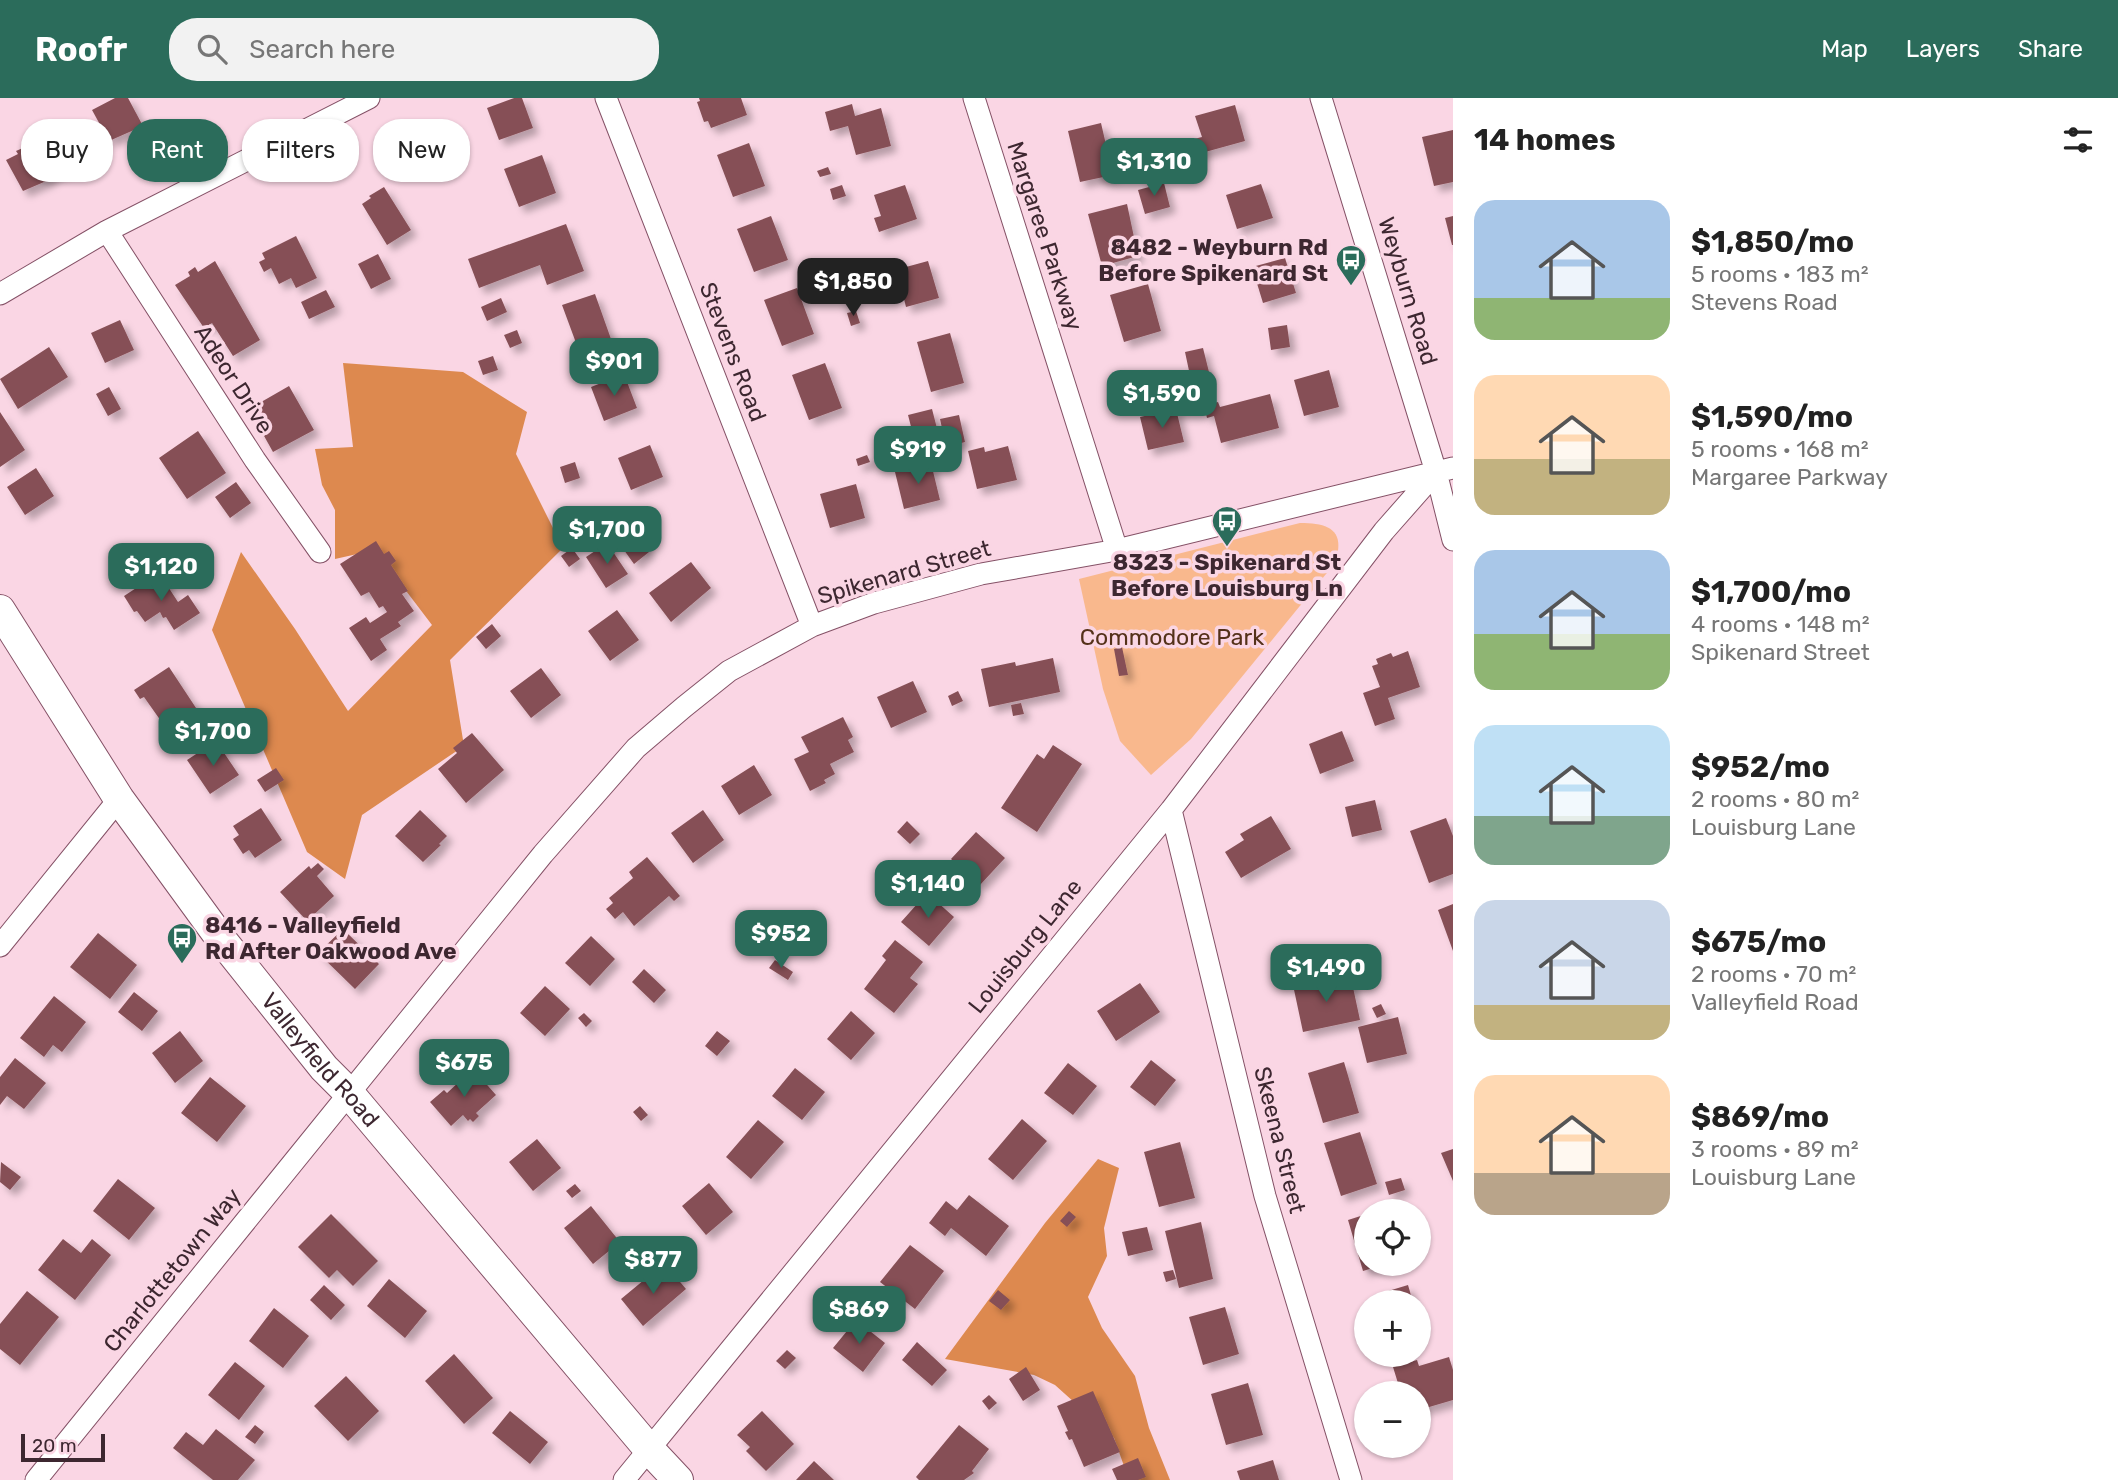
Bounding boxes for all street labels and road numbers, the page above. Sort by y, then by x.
street label: Margaree Parkway [1001,138,1089,334]
street label: Weyburn Road [1372,214,1444,368]
street label: Stevens Road [694,278,772,426]
street label: Adeor Drive [188,319,280,439]
street label: Spikenard Street [814,534,994,610]
street label: Louisburg Lane [962,873,1088,1019]
street label: Valleyfield Road [255,987,385,1133]
street label: Skeena Street [1248,1064,1312,1216]
street label: Charlottetown Way [97,1182,247,1358]

